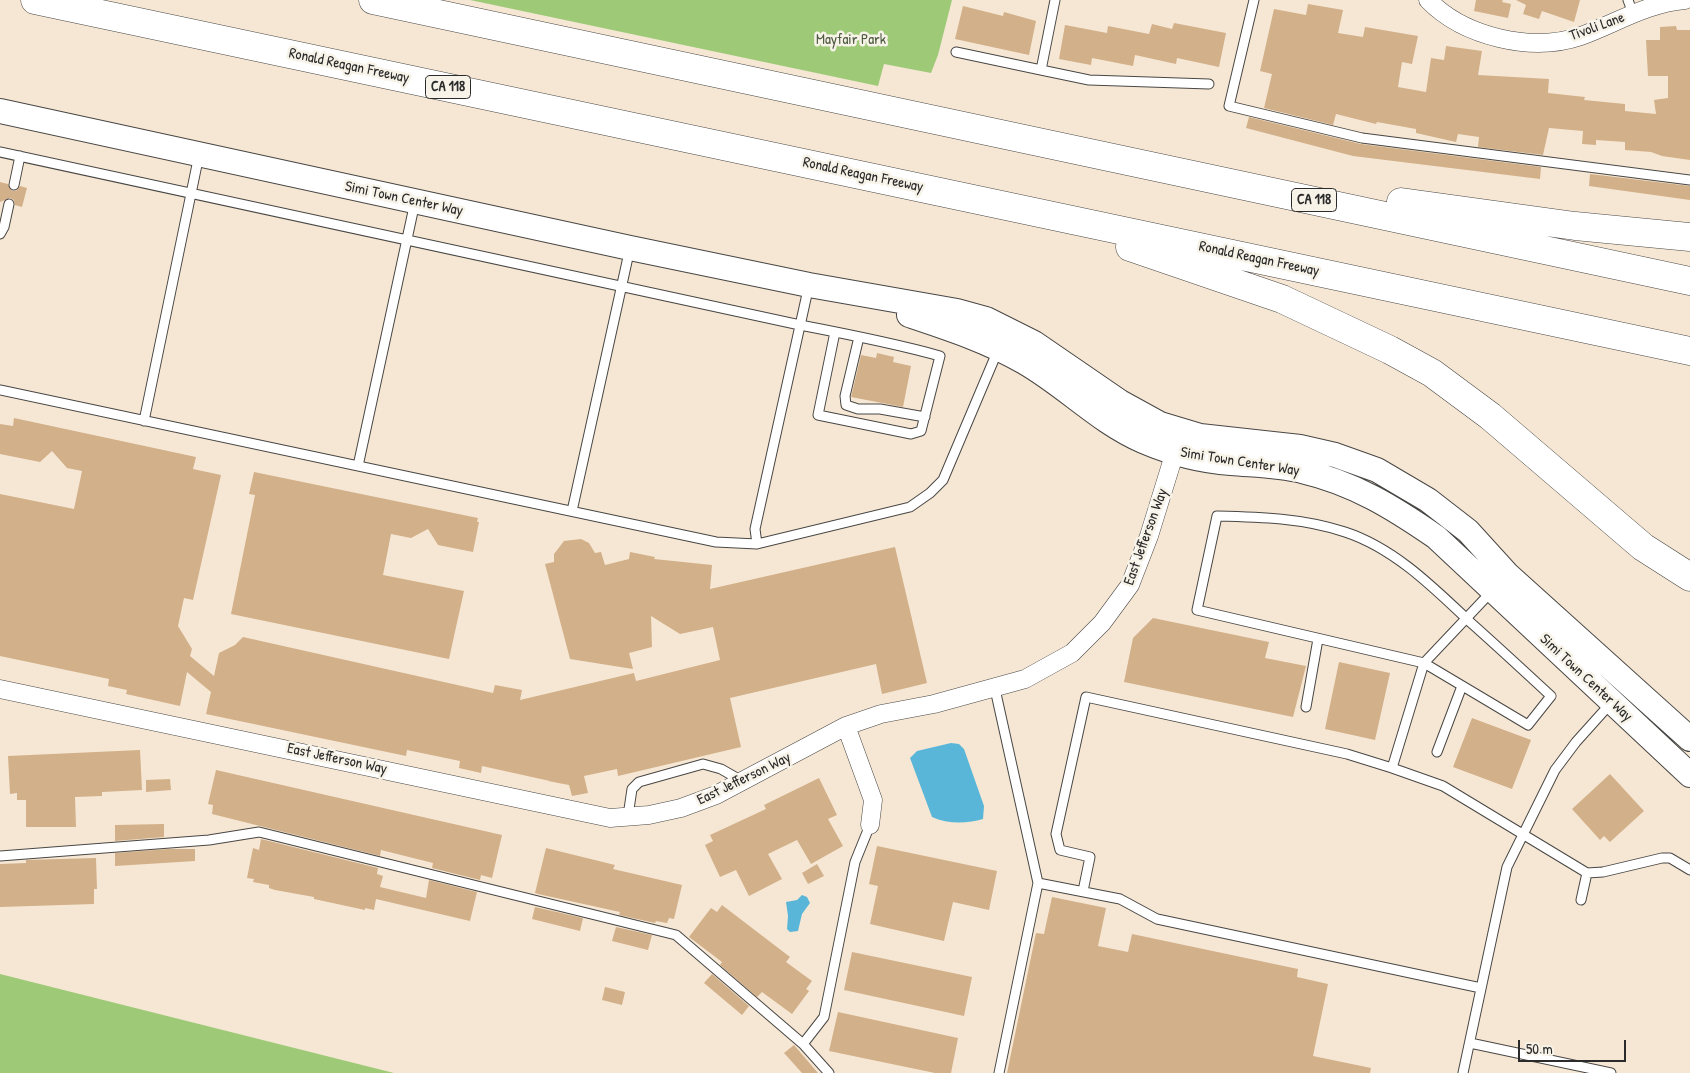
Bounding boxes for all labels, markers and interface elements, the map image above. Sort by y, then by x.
street label: Tivoli Lane [1567,9,1627,45]
park label: Mayfair Park [816,31,886,49]
street label: Ronald Reagan Freeway [287,44,411,88]
road number: CA 118 [426,75,470,98]
street label: Ronald Reagan Freeway [801,153,925,197]
street label: Simi Town Center Way [343,178,465,220]
road number: CA 118 [1292,188,1336,212]
street label: Ronald Reagan Freeway [1197,237,1321,281]
street label: Simi Town Center Way [1179,444,1301,480]
street label: East Jefferson Way [1120,486,1172,588]
street label: Simi Town Center Way [1536,630,1636,726]
street label: East Jefferson Way [285,740,389,778]
street label: East Jefferson Way [694,749,794,809]
scale bar [1520,1030,1628,1062]
text: 50 m [1526,1038,1553,1059]

